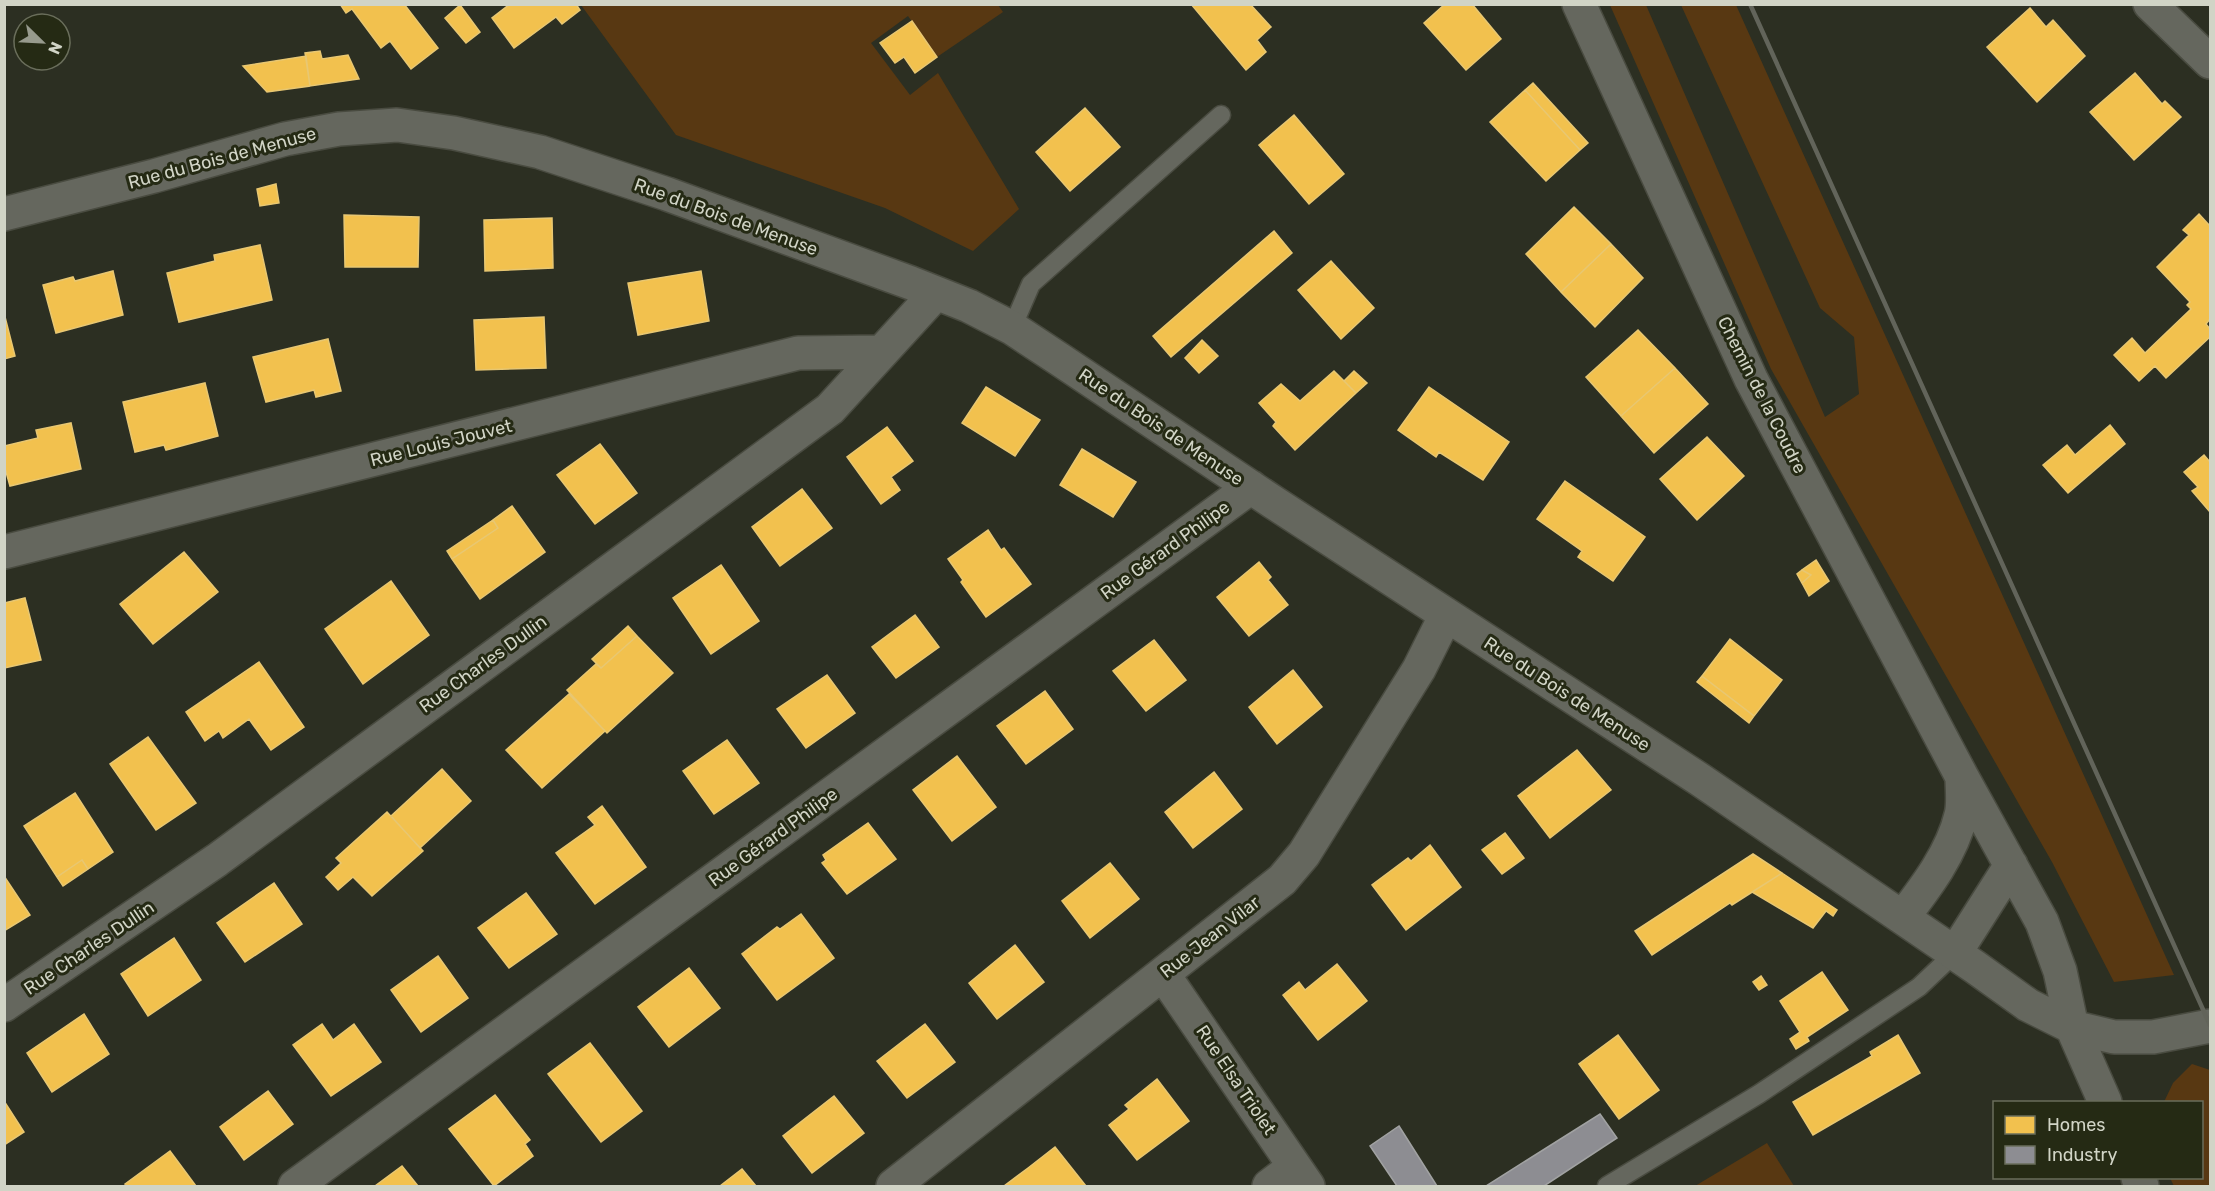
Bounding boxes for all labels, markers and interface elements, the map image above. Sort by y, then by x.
north arrow [12,12,72,72]
text: N [44,39,66,57]
street label: Rue du Bois de Menuse [125,122,319,194]
street label: Rue du Bois de Menuse [631,173,821,261]
street label: Chemin de la Coudre [1713,313,1811,477]
street label: Rue du Bois de Menuse [1074,364,1248,490]
street label: Rue Louis Jouvet [368,415,514,471]
street label: Rue Gérard Philipe [1096,496,1234,604]
street label: Rue Charles Dullin [415,610,551,718]
street label: Rue du Bois de Menuse [1480,632,1654,756]
street label: Rue Gérard Philipe [704,783,842,891]
street label: Rue Jean Vilar [1156,891,1264,983]
street label: Rue Charles Dullin [20,896,158,1000]
street label: Rue Elsa Triolet [1191,1021,1281,1139]
legend [1993,1101,2203,1179]
text: Homes [2047,1114,2105,1136]
text: Industry [2047,1144,2117,1166]

